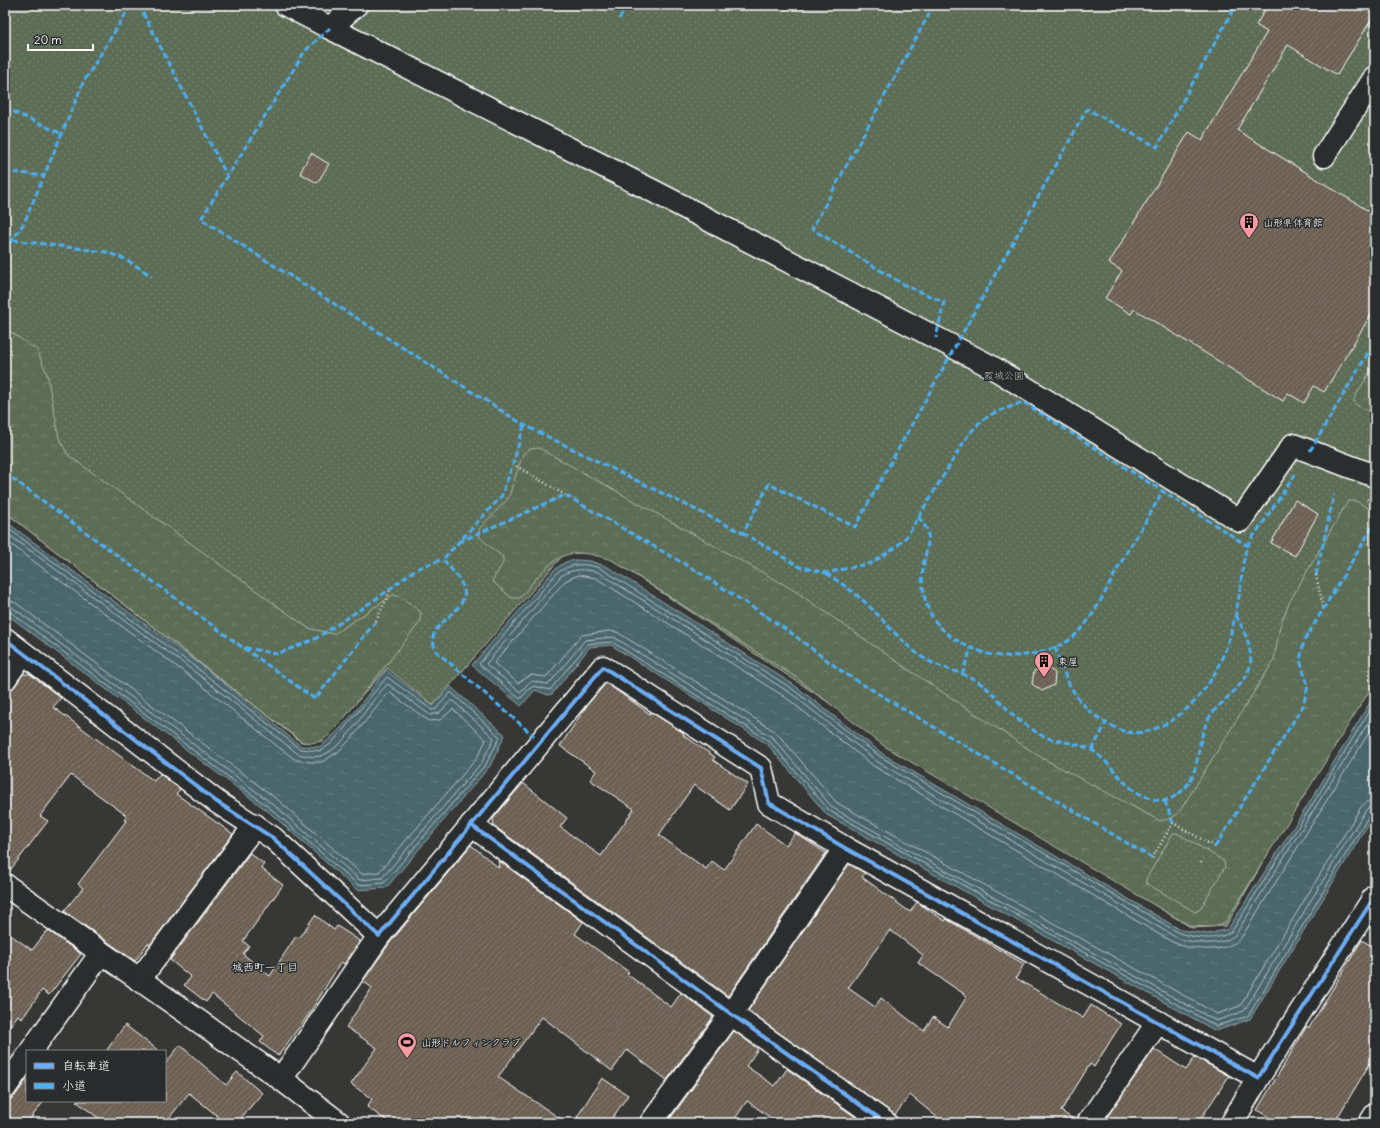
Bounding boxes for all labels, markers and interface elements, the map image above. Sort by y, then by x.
scale bar [28,26,93,52]
text: 20 m [34,32,62,47]
building icon: 山形県体育館 [1238,211,1260,239]
place label: 山形県体育館 [1263,216,1323,229]
park label: 霞城公園 [984,369,1024,382]
building icon: 東屋 [1033,650,1055,678]
place label: 東屋 [1058,655,1078,668]
district label: 城西町一丁目 [232,960,298,974]
sports icon: 山形ドルフィンクラブ [396,1031,418,1059]
place label: 山形ドルフィンクラブ [421,1036,521,1049]
legend [26,1050,166,1102]
text: 自転車道 [62,1058,110,1073]
text: 小道 [62,1078,86,1093]

